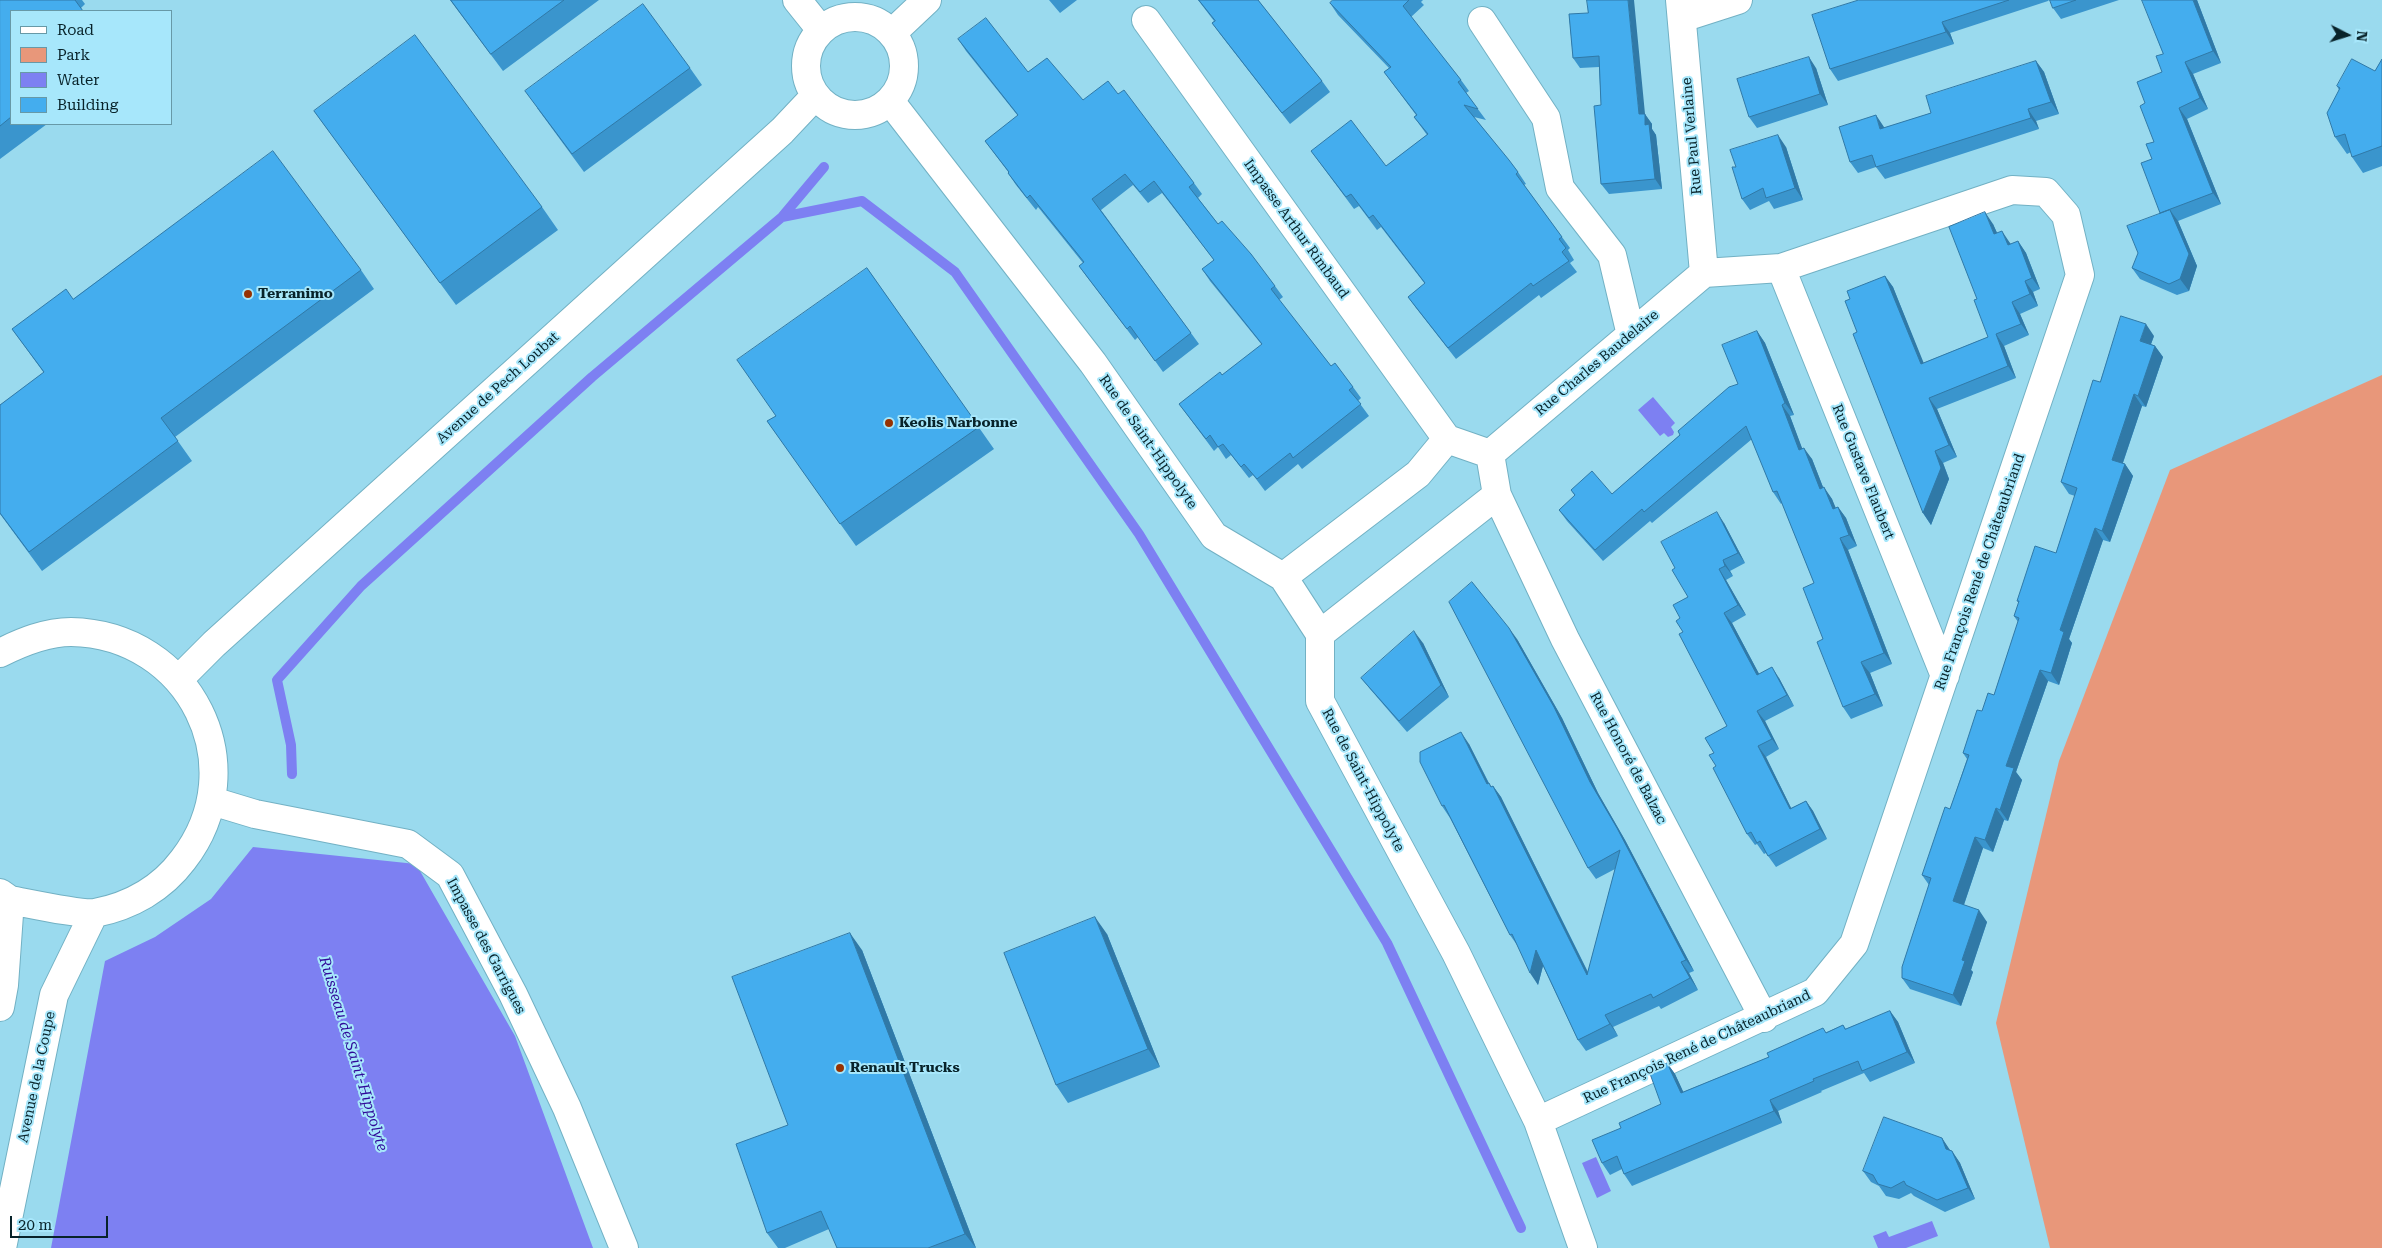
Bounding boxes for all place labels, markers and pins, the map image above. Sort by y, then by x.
place label: Terranimo [258,286,333,302]
marker: Terranimo [242,288,254,300]
place label: Keolis Narbonne [899,415,1017,431]
marker: Keolis Narbonne [883,417,895,429]
place label: Renault Trucks [850,1060,960,1076]
marker: Renault Trucks [834,1062,846,1074]

